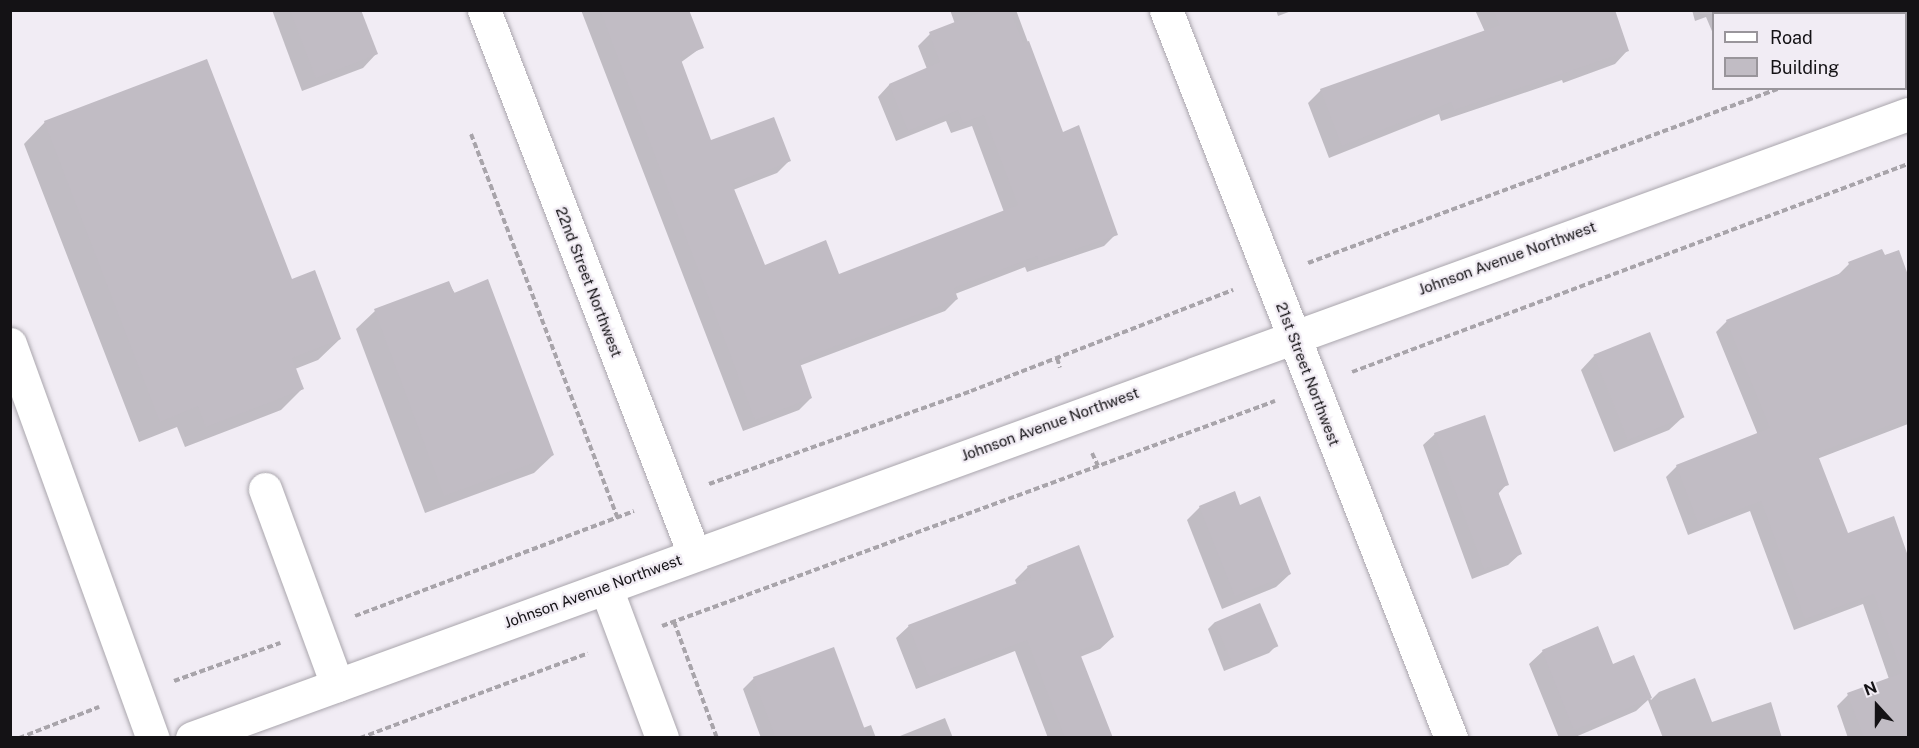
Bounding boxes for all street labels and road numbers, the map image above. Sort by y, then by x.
street label: 22nd Street Northwest [552,204,626,360]
street label: Johnson Avenue Northwest [1416,217,1598,299]
street label: 21st Street Northwest [1272,300,1344,448]
street label: Johnson Avenue Northwest [959,383,1141,465]
street label: Johnson Avenue Northwest [502,550,684,632]

